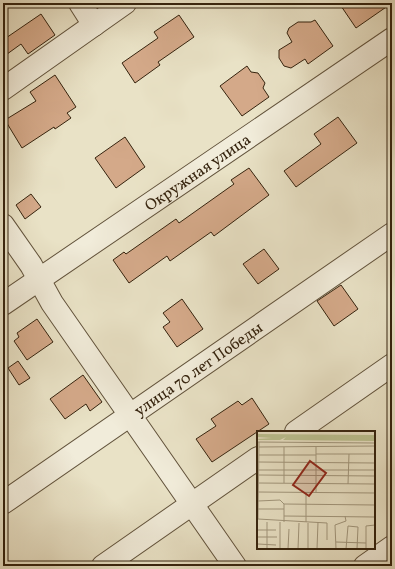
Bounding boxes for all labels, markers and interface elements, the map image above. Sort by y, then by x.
street label: Окружная улица [141,129,256,217]
street label: улица 70 лет Победы [130,318,268,422]
inset map [257,431,375,549]

